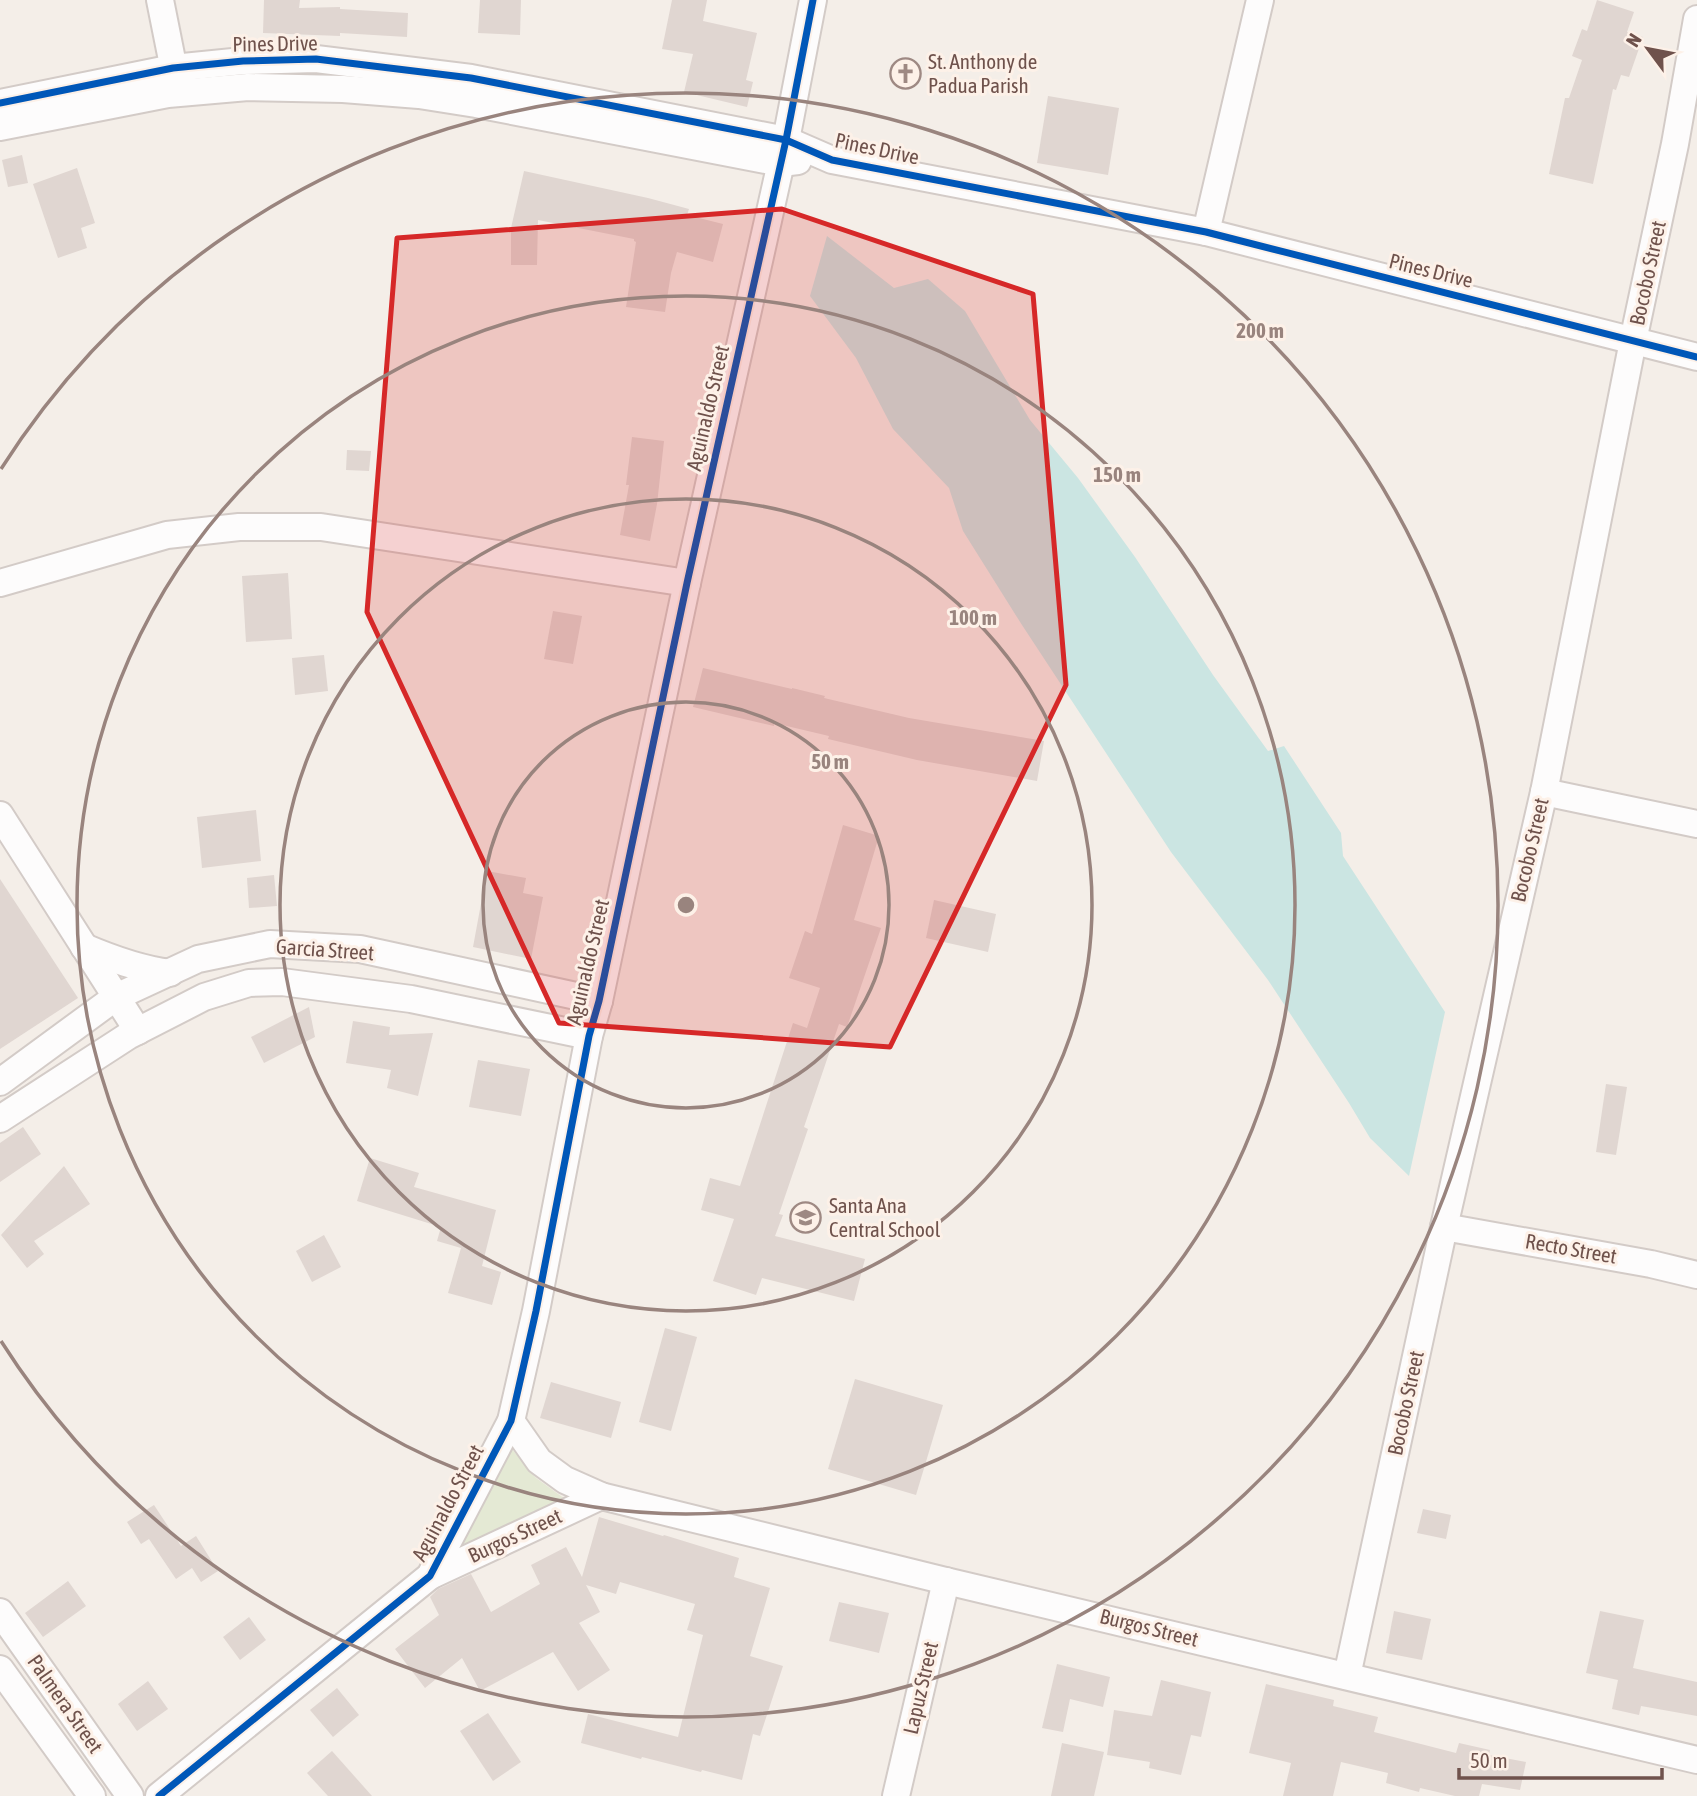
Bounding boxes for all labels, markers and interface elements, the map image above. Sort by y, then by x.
north arrow [1613,14,1683,84]
text: N [1621,29,1646,51]
street label: Pines Drive [232,30,318,56]
place label: St. Anthony de Padua Parish [928,49,1037,97]
church icon: St. Anthony de Padua Parish [888,57,922,91]
street label: Pines Drive [833,127,922,169]
street label: Bocobo Street [1624,218,1670,327]
street label: Pines Drive [1387,248,1476,292]
text: 200 m [1236,318,1284,342]
street label: Aguinaldo Street [681,343,733,473]
text: 150 m [1093,462,1141,486]
text: 100 m [949,605,997,629]
text: 50 m [811,749,849,773]
street label: Bocobo Street [1505,795,1553,904]
centre of rings [674,893,698,917]
street label: Aguinaldo Street [561,897,613,1027]
street label: Garcia Street [275,934,375,964]
place label: Santa Ana Central School [829,1193,941,1241]
school or university icon: Santa Ana Central School [789,1201,823,1235]
street label: Recto Street [1524,1228,1619,1268]
street label: Bocobo Street [1382,1348,1428,1457]
street label: Aguinaldo Street [406,1440,488,1565]
street label: Burgos Street [464,1503,565,1567]
street label: Burgos Street [1098,1603,1201,1651]
street label: Lapuz Street [898,1639,942,1737]
street label: Palmera Street [23,1650,108,1757]
scale bar [1459,1736,1662,1780]
text: 50 m [1470,1748,1508,1772]

